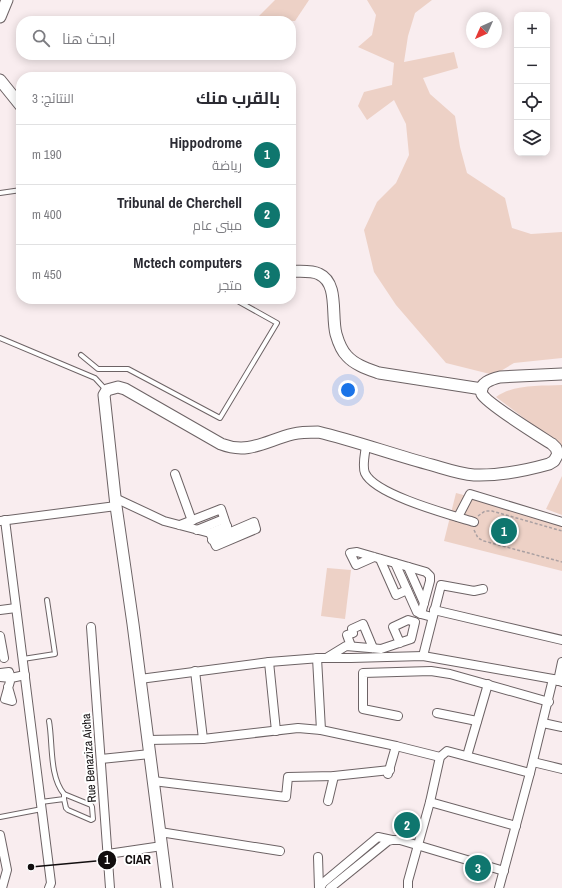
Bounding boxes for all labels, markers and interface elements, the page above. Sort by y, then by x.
north arrow [466,12,502,48]
map controls [514,12,550,156]
button: + [514,12,550,48]
search box [16,16,296,60]
icon: search [30,27,52,49]
text: ابحث هنا [62,28,116,49]
button: − [514,48,550,84]
button: locate [514,84,550,120]
text: بالقرب منك [196,86,280,109]
text: النتائج: 3 [32,90,74,107]
button: layers [514,120,550,156]
text: Hippodrome [170,132,242,153]
text: 190 m [32,146,62,163]
text: 1 [264,146,270,163]
text: رياضة [212,157,242,174]
text: Tribunal de Cherchell [117,192,242,213]
text: 400 m [32,206,62,223]
text: 2 [264,206,270,223]
text: مبنى عام [193,217,242,234]
text: Mctech computers [133,252,242,273]
text: 450 m [32,266,62,283]
text: 3 [264,266,270,283]
text: متجر [218,277,242,294]
your location [338,380,358,400]
pin: 1 [491,516,517,546]
street label: Rue Benaziza Aicha [78,712,100,803]
pin: 2 [394,810,420,840]
callout: CIAR [97,847,159,872]
text: CIAR [125,851,151,868]
text: 1 [104,852,110,868]
pin: 3 [465,853,491,883]

